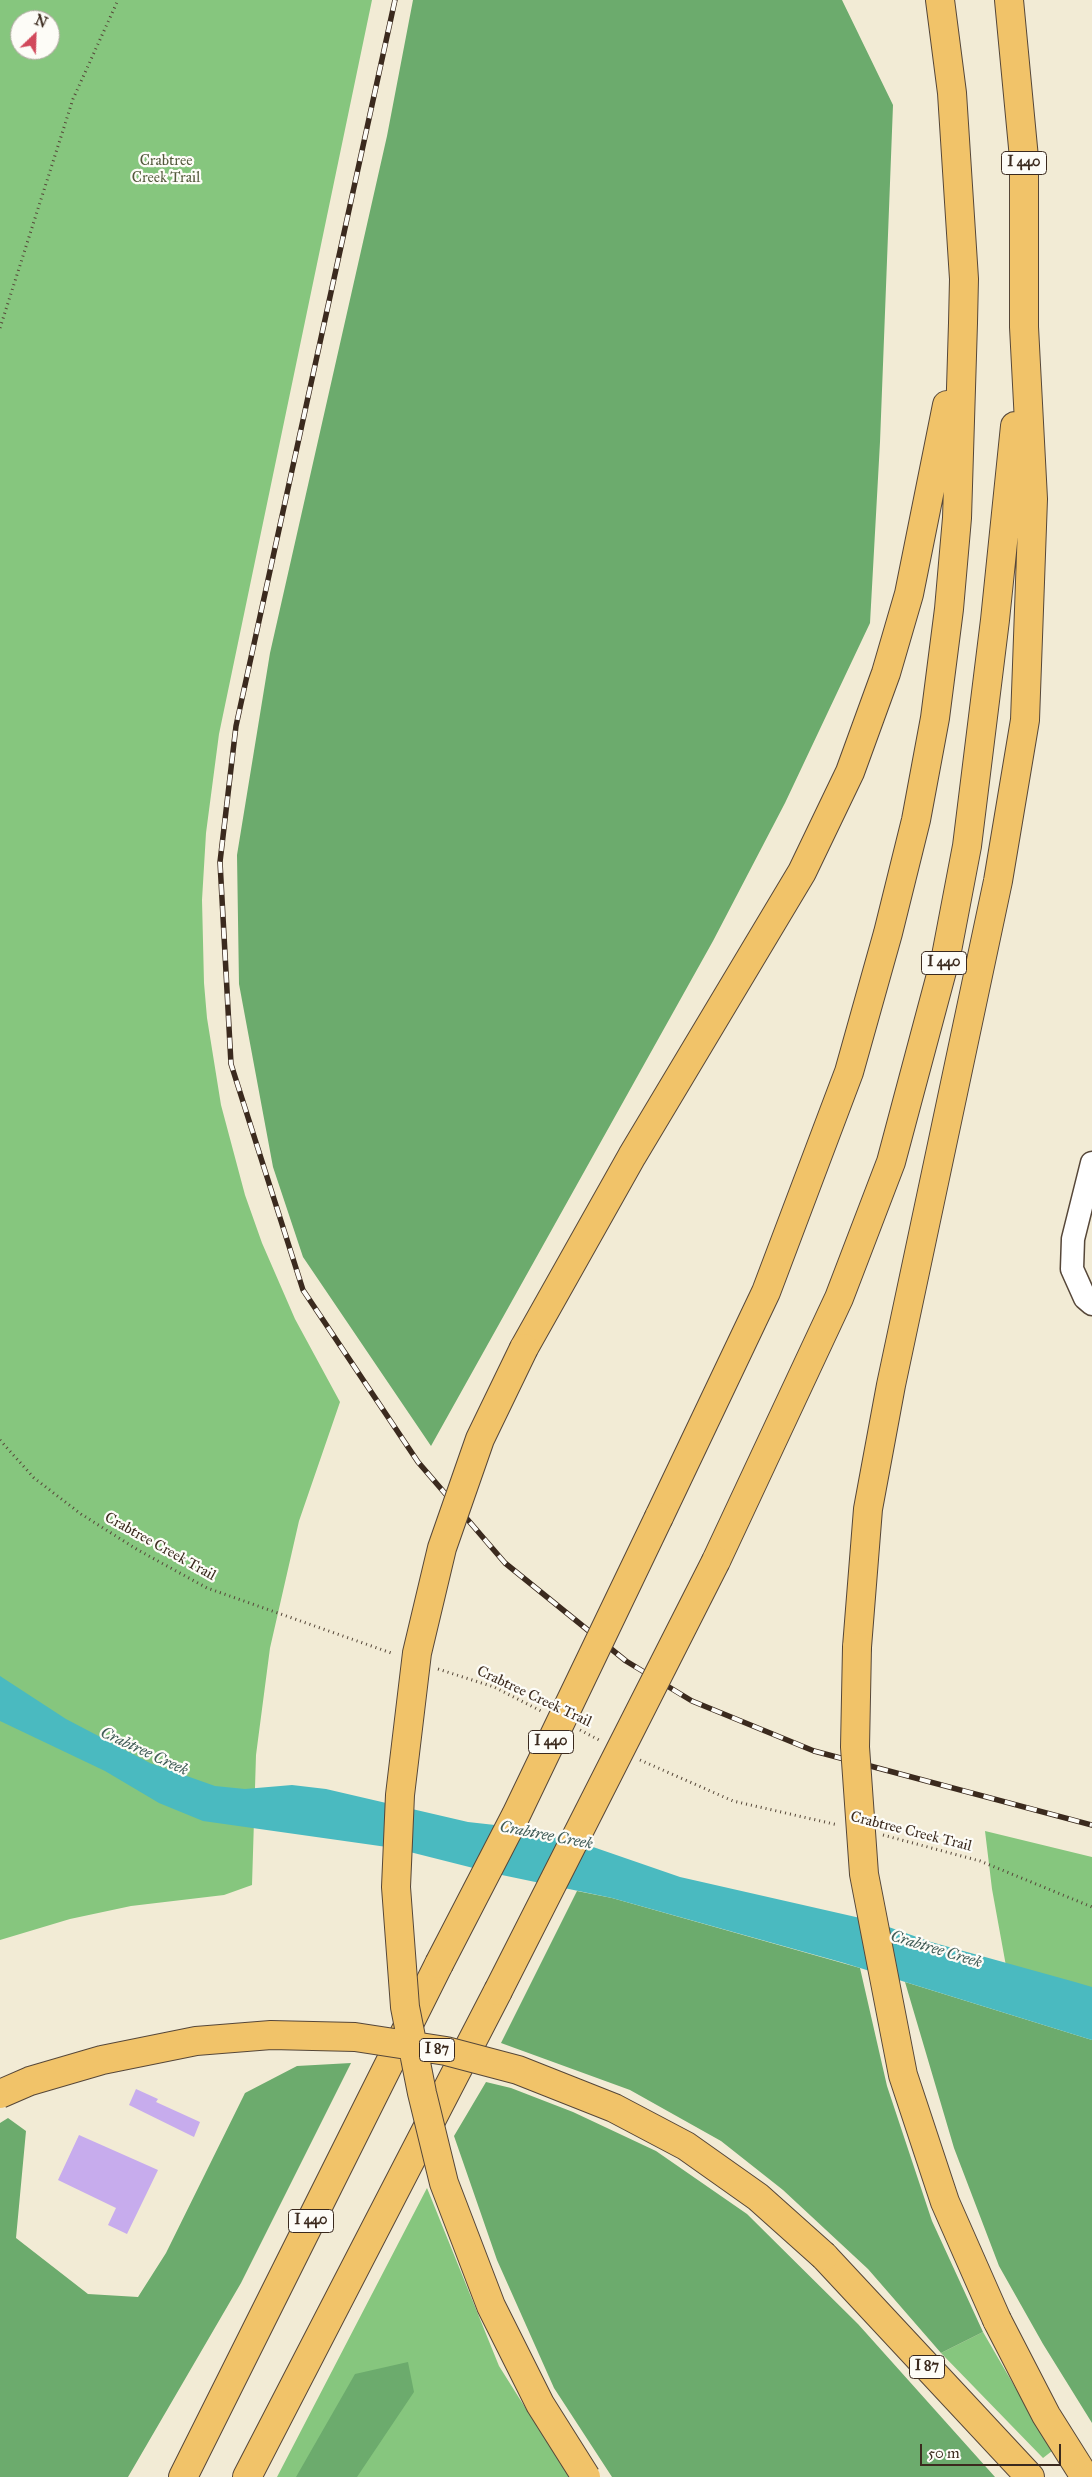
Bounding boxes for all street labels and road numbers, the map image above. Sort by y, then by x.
road number: I 440 [1002,152,1046,174]
road number: I 440 [922,951,966,974]
street label: Crabtree Creek Trail [101,1509,219,1585]
street label: Crabtree Creek Trail [474,1663,594,1731]
road number: I 440 [528,1730,574,1754]
street label: Crabtree Creek Trail [848,1808,974,1856]
road number: I 87 [420,2038,454,2062]
road number: I 440 [288,2210,334,2232]
road number: I 87 [910,2356,944,2378]

